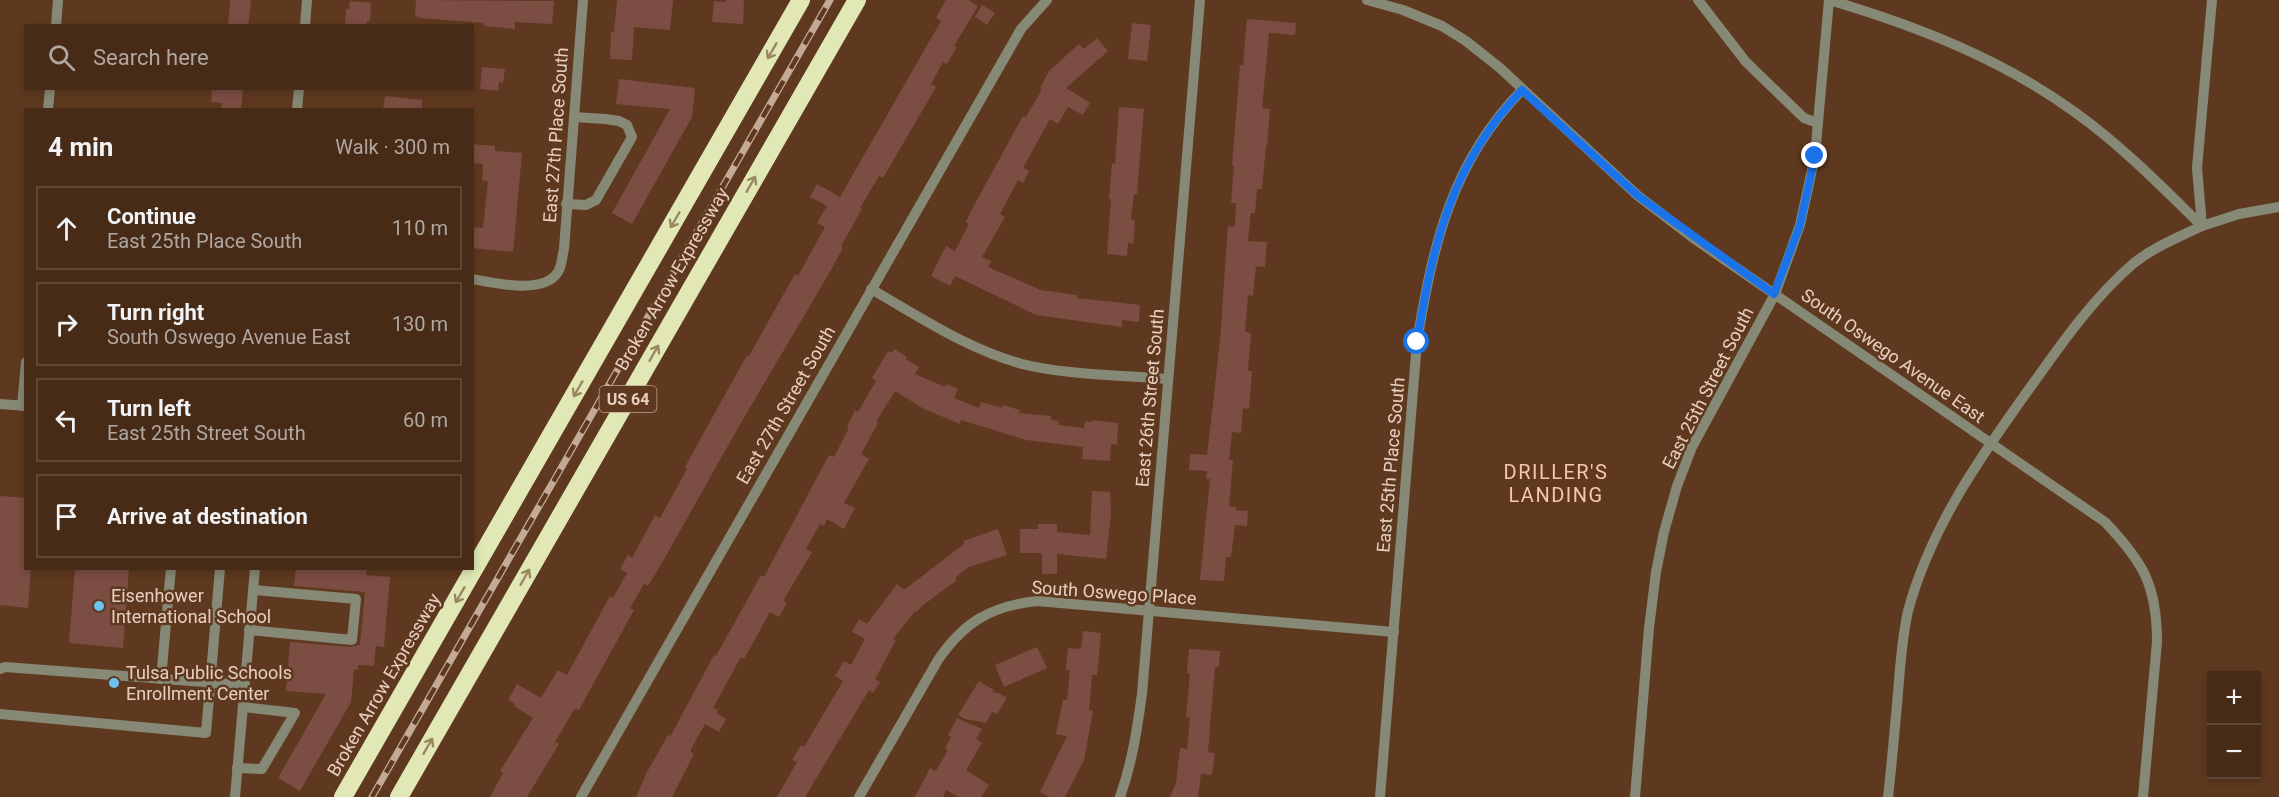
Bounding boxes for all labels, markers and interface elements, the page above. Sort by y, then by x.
search box [24,24,474,90]
icon: search [45,41,78,74]
one-way arrow [765,42,777,59]
text: Search here [93,45,209,70]
street label: East 27th Place South [539,47,572,223]
text: 4 min [48,132,113,162]
text: Walk · 300 m [335,135,450,159]
route end [1801,142,1827,168]
one-way arrow [745,176,757,193]
street label: Broken Arrow Expressway [611,183,733,374]
text: Continue [107,204,196,229]
one-way arrow [668,211,680,228]
icon: ahead [50,212,83,245]
text: 110 m [392,216,448,240]
text: East 25th Place South [107,229,302,253]
street label: South Oswego Avenue East [1797,284,1989,427]
text: Turn right [107,300,204,325]
street label: East 25th Street South [1658,303,1757,472]
icon: right [50,308,83,341]
street label: East 26th Street South [1131,308,1168,488]
text: 130 m [392,312,448,336]
street label: East 27th Street South [732,322,839,487]
text: South Oswego Avenue East [107,325,351,349]
route start [1403,328,1429,354]
one-way arrow [648,345,660,362]
street label: East 25th Place South [1372,376,1409,553]
one-way arrow [571,380,583,397]
road number: US 64 [600,386,656,412]
text: Turn left [107,396,191,421]
icon: left [50,404,83,437]
text: 60 m [403,408,448,432]
text: East 25th Street South [107,421,306,445]
district label: DRILLER'S LANDING [1504,460,1609,507]
icon: arrive [50,500,83,533]
text: Arrive at destination [107,504,308,529]
one-way arrow [520,569,532,586]
street label: South Oswego Place [1031,576,1197,609]
place label: Eisenhower International School [111,585,271,627]
one-way arrow [453,586,465,603]
street label: Broken Arrow Expressway [323,589,445,780]
marker: Eisenhower International School [92,599,106,613]
place label: Tulsa Public Schools Enrollment Center [126,662,292,704]
map controls [2207,671,2261,779]
button: + [2207,671,2261,725]
marker: Tulsa Public Schools Enrollment Center [107,676,121,690]
button: − [2207,725,2261,779]
one-way arrow [423,738,435,755]

